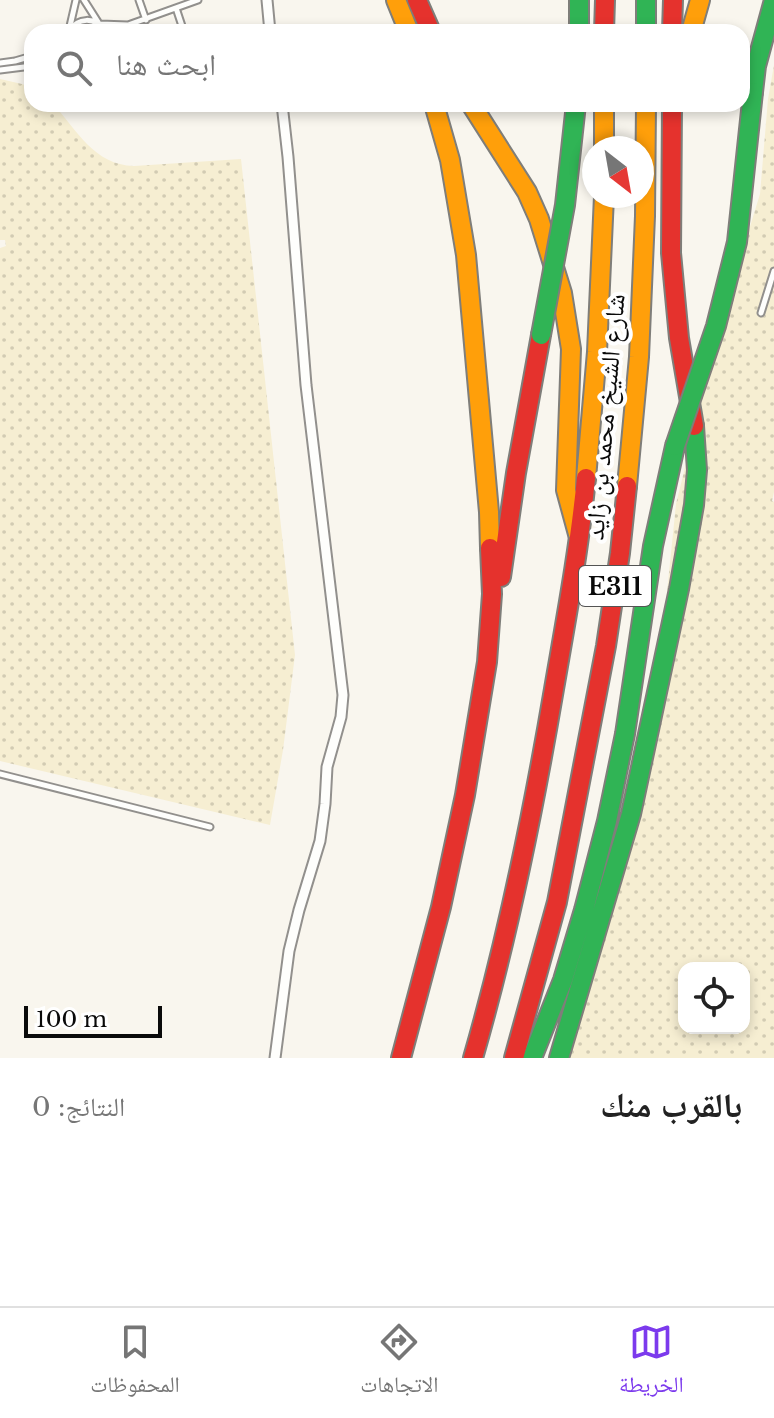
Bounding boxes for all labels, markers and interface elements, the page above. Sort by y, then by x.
search box [24,24,750,112]
icon: search [52,46,96,90]
text: ابحث هنا [116,46,216,83]
north arrow [582,136,654,208]
street label: شارع الشيخ محمد بن زايد [578,293,633,541]
road number: E311 [579,566,651,606]
map controls [678,962,750,1034]
button: locate [678,962,750,1034]
scale bar [24,1002,162,1038]
text: 100 m [36,1006,107,1033]
text: بالقرب منك [600,1084,742,1126]
text: النتائج: 0 [32,1091,125,1123]
tab: المحفوظات [90,1320,180,1406]
tab: الاتجاهات [360,1320,438,1406]
tab: الخريطة [619,1320,684,1406]

